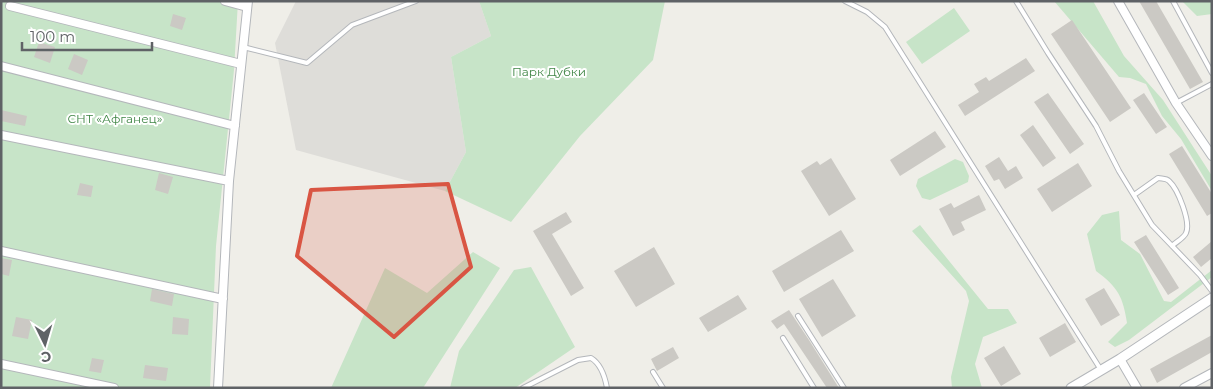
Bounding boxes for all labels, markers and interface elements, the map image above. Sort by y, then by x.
scale bar [22,20,152,52]
text: 100 m [30,27,75,46]
park label: Парк Дубки [512,64,586,79]
park label: СНТ «Афганец» [68,111,163,126]
north arrow [20,319,70,369]
text: С [40,348,52,366]

